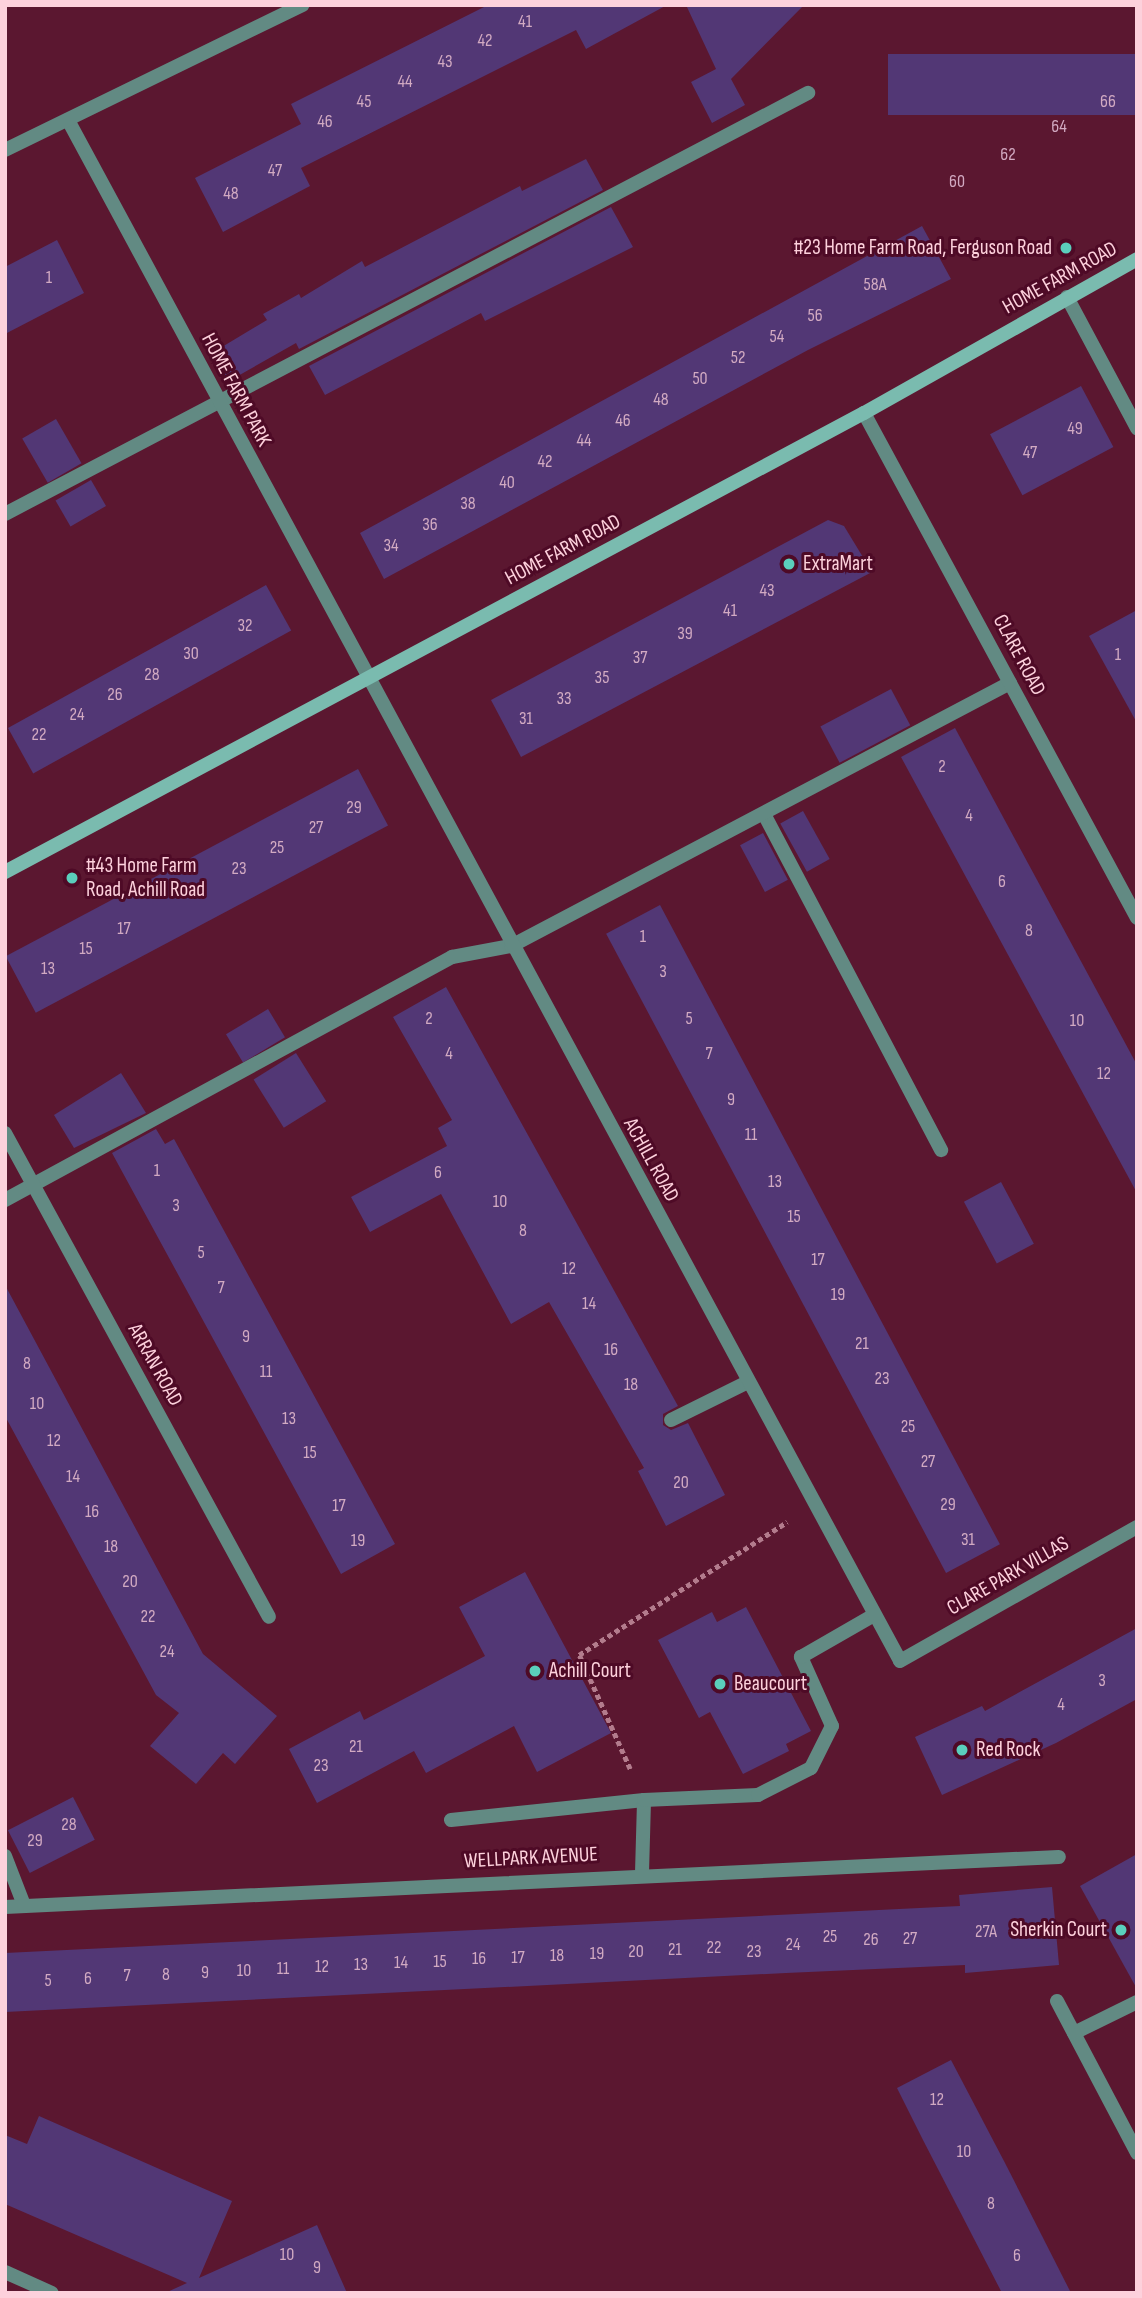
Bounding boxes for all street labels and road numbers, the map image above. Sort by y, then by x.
street label: HOME FARM ROAD [998,236,1122,320]
street label: HOME FARM PARK [196,329,276,451]
street label: HOME FARM ROAD [501,509,625,591]
street label: CLARE ROAD [987,610,1051,700]
street label: ACHILL ROAD [618,1114,684,1206]
street label: ARRAN ROAD [122,1319,188,1411]
street label: CLARE PARK VILLAS [943,1531,1073,1621]
street label: WELLPARK AVENUE [463,1842,599,1874]

